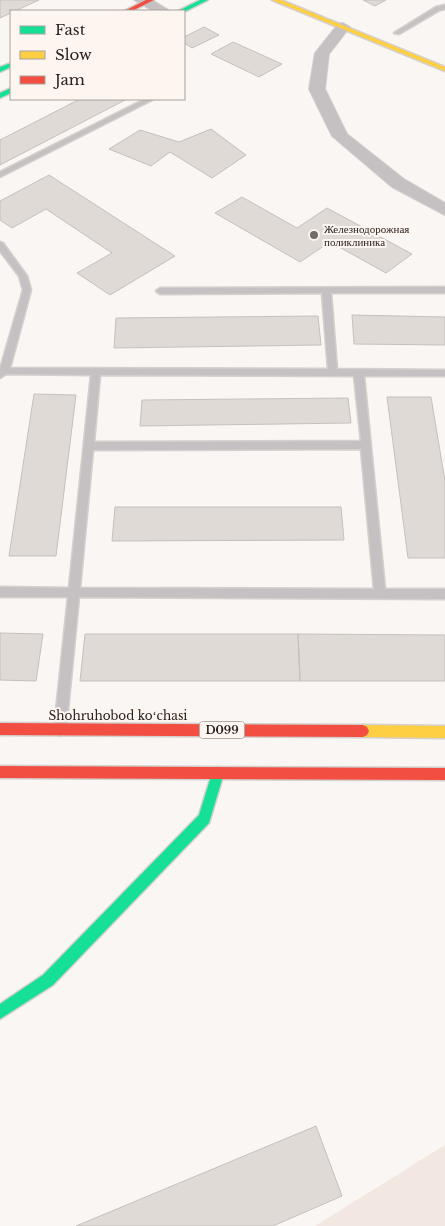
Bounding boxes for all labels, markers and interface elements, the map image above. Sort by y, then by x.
legend [10,10,185,100]
text: Fast [55,20,86,39]
text: Slow [55,45,92,64]
text: Jam [53,70,85,89]
place label: Железнодорожная поликлиника [324,222,409,249]
marker: Железнодорожная поликлиника [308,229,320,241]
street label: Shohruhobod koʻchasi [49,708,187,723]
road number: D099 [200,722,244,738]

